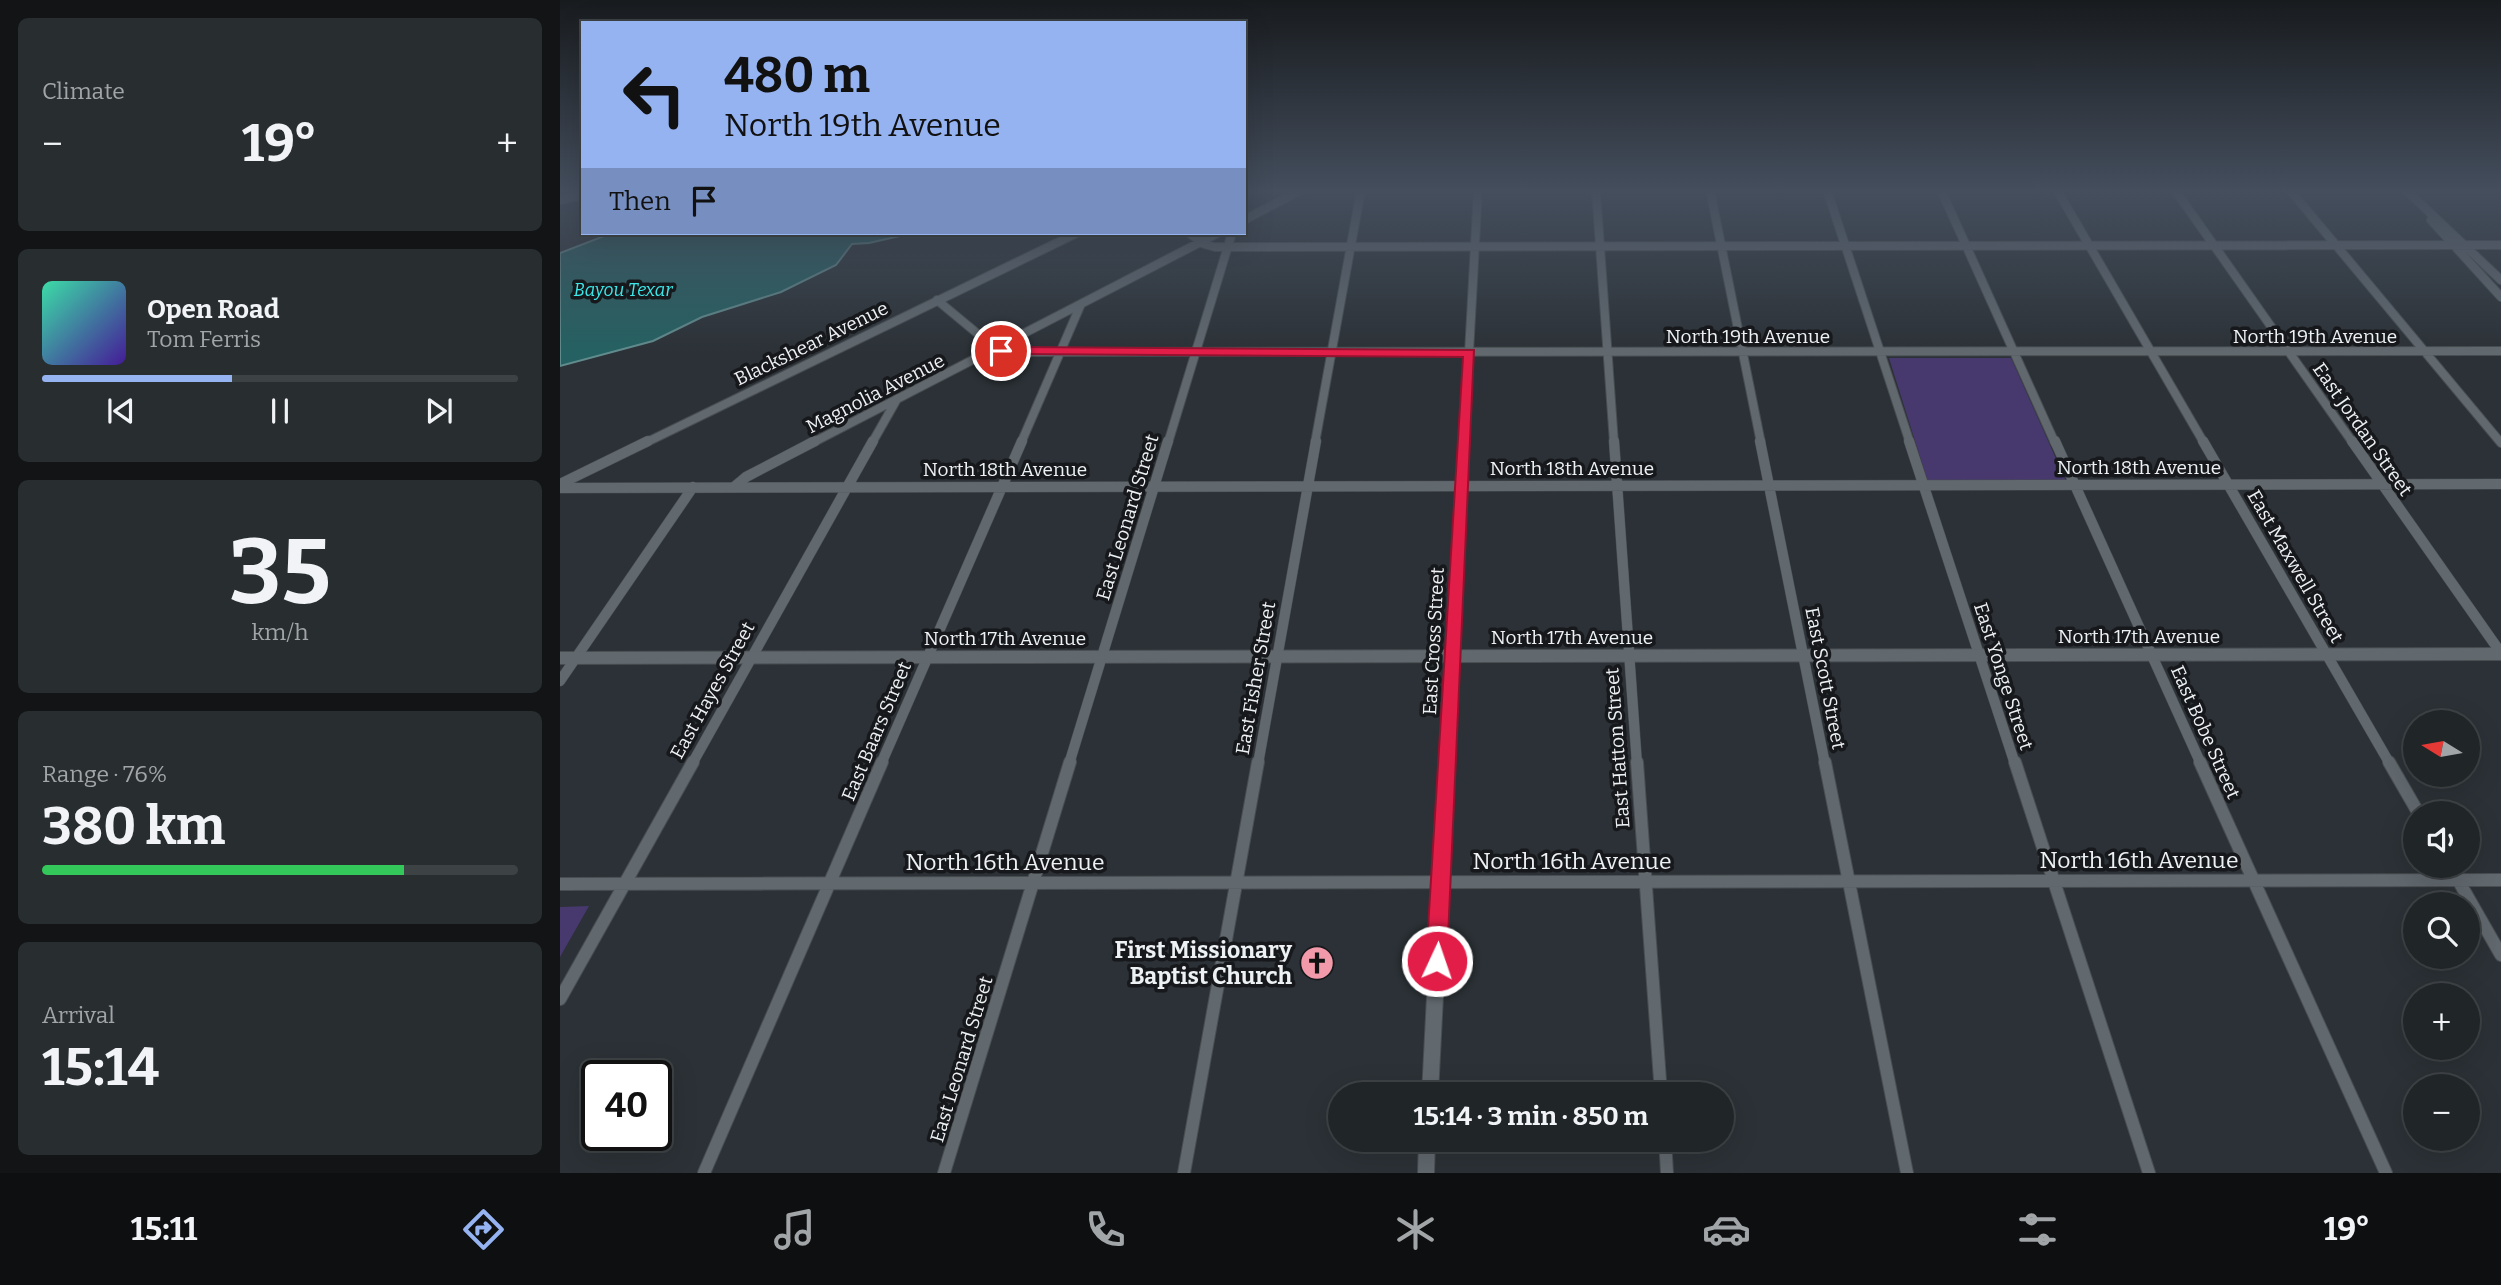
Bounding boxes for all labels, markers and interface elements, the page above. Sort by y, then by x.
text: 480 m [724,46,870,105]
icon: left [609,49,700,140]
text: Climate [42,77,125,105]
text: North 19th Avenue [724,106,1001,144]
text: 19° [242,112,317,175]
text: − [42,121,63,167]
text: + [496,121,518,167]
icon: arrive [685,182,723,220]
text: Then [609,186,671,217]
water label: Bayou Texar [574,279,673,301]
text: Open Road [147,294,279,325]
street label: Blackshear Avenue [731,296,892,391]
pin [971,321,1031,381]
text: Tom Ferris [147,325,261,353]
street label: North 19th Avenue [1666,325,1830,348]
street label: North 19th Avenue [2233,325,2397,348]
icon: arrive [982,332,1020,370]
street label: Magnolia Avenue [802,349,948,438]
street label: East Jordan Street [2308,358,2417,500]
icon: previous [102,392,140,430]
icon: pause [261,392,299,430]
icon: next [420,392,458,430]
street label: East Leonard Street [1091,431,1164,603]
street label: North 18th Avenue [2057,456,2221,479]
street label: North 18th Avenue [1490,457,1654,480]
street label: North 18th Avenue [923,458,1087,481]
street label: East Maxwell Street [2242,486,2349,647]
text: 35 [229,518,331,627]
street label: East Cross Street [1418,567,1449,715]
street label: East Fisher Street [1231,600,1280,756]
street label: East Yonge Street [1969,600,2038,753]
street label: East Scott Street [1800,605,1851,751]
text: km/h [252,618,308,646]
street label: East Hayes Street [665,618,760,763]
street label: North 17th Avenue [2058,625,2220,648]
street label: North 17th Avenue [1491,626,1653,649]
street label: North 17th Avenue [924,627,1086,650]
street label: East Baars Street [837,658,916,804]
street label: East Bobe Street [2166,662,2245,802]
street label: East Hatton Street [1600,667,1635,829]
north arrow [2403,710,2480,788]
map controls [2403,710,2480,1151]
text: Range · 76% [42,760,167,788]
text: 380 km [42,795,225,858]
button: sound [2403,801,2480,878]
street label: North 16th Avenue [2040,846,2238,874]
street label: North 16th Avenue [1473,847,1671,875]
street label: North 16th Avenue [906,848,1104,876]
button: search [2403,892,2480,969]
position arrow [1400,924,1474,998]
place label: First Missionary Baptist Church [1115,936,1292,990]
church icon: First Missionary Baptist Church [1298,944,1336,982]
street label: East Leonard Street [925,973,998,1145]
button: + [2403,983,2480,1060]
text: Arrival [42,1001,115,1029]
text: 15:14 [42,1036,159,1099]
speed limit sign: 40 [581,1060,672,1151]
button: − [2403,1074,2480,1151]
text: 15:14 · 3 min · 850 m [1414,1101,1648,1132]
icon: directions [459,1205,508,1254]
icon: music [770,1205,819,1254]
icon: phone [1081,1205,1130,1254]
icon: climate [1391,1205,1440,1254]
icon: car [1702,1205,1751,1254]
icon: filters [2013,1205,2062,1254]
text: 15:11 [131,1210,197,1248]
text: 19° [2323,1210,2370,1248]

